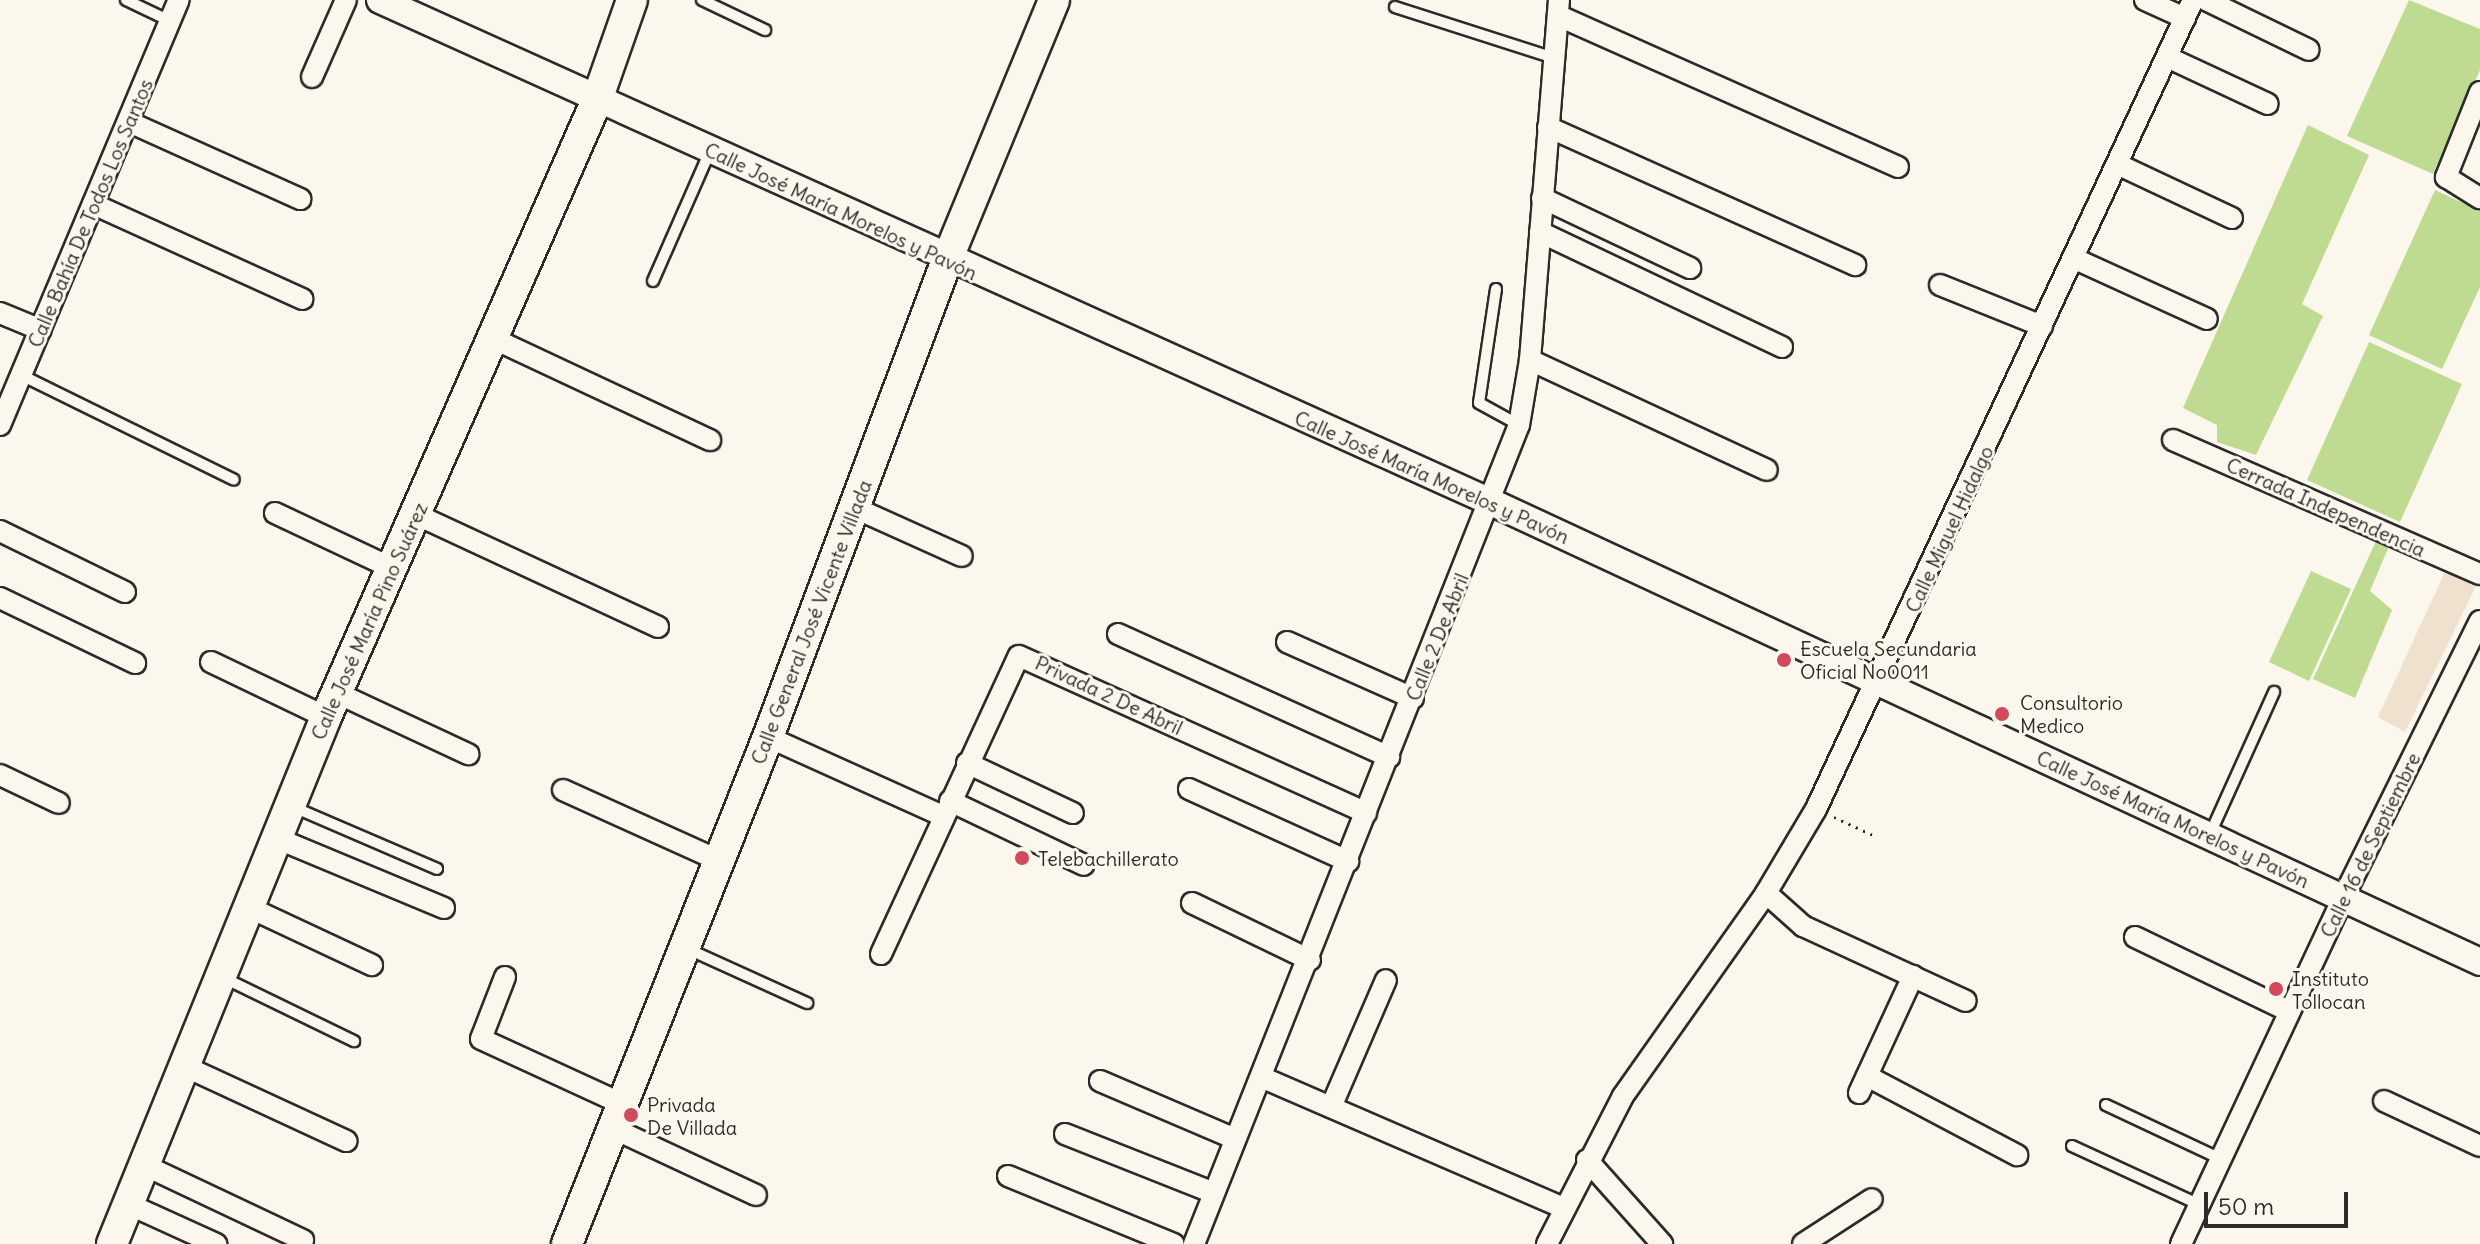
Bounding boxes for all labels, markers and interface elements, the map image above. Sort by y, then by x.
street label: Calle Bahía De Todos Los Santos [22,75,158,351]
street label: Calle José María Morelos y Pavón [701,137,981,285]
street label: Calle José María Morelos y Pavón [1291,405,1573,549]
street label: Calle Miguel Hidalgo [1900,442,1998,616]
street label: Cerrada Independencia [2223,452,2429,562]
street label: Calle General José Vicente Villada [746,476,876,768]
street label: Calle José María Pino Suárez [306,499,432,743]
street label: Calle 2 De Abril [1401,570,1473,704]
place label: Escuela Secundaria Oficial No0011 [1800,636,1977,683]
street label: Privada 2 De Abril [1031,650,1187,740]
marker: Escuela Secundaria Oficial No0011 [1775,651,1793,669]
place label: Consultorio Medico [2020,690,2123,737]
marker: Consultorio Medico [1991,703,2013,725]
street label: Calle José María Morelos y Pavón [2033,745,2313,893]
street label: Calle 16 de Septiembre [2315,749,2425,941]
place label: Telebachillerato [1038,846,1179,870]
marker: Telebachillerato [1013,849,1031,867]
place label: Instituto Tollocan [2292,966,2369,1013]
marker: Instituto Tollocan [2267,980,2285,998]
place label: Privada De Villada [647,1092,737,1139]
marker: Privada De Villada [622,1106,640,1124]
scale bar [2208,1176,2352,1226]
text: 50 m [2218,1191,2274,1221]

